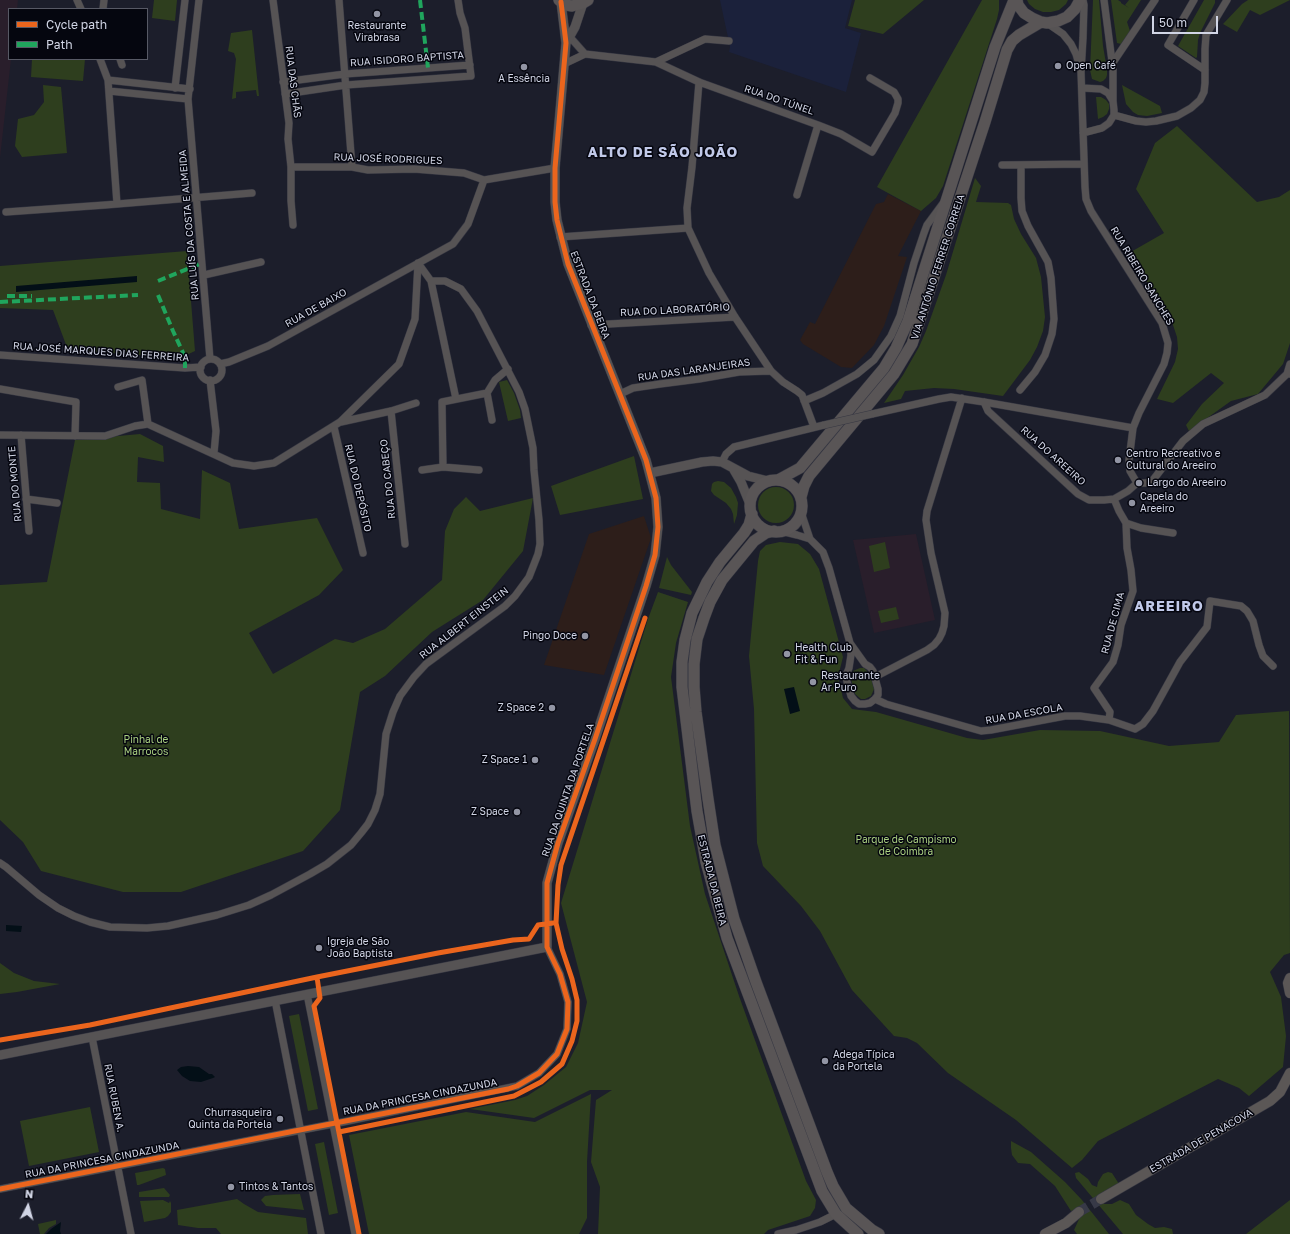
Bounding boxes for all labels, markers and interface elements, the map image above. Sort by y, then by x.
legend [8,8,148,60]
scale bar [1154,8,1220,34]
marker: Restaurante Virabrasa [372,9,382,19]
text: 50 m [1159,15,1187,30]
text: Cycle path [46,17,107,32]
place label: Restaurante Virabrasa [348,20,406,44]
text: Path [46,37,73,52]
street label: RUA DAS CHÃS [283,45,303,119]
street label: RUA ISIDORO BAPTISTA [350,49,464,69]
place label: Open Café [1066,60,1116,72]
marker: Open Café [1053,61,1063,71]
marker: A Essência [519,62,529,72]
place label: A Essência [498,73,550,85]
street label: RUA DO TÚNEL [743,82,815,118]
district label: ALTO DE SÃO JOÃO [588,145,738,161]
street label: RUA LUÍS DA COSTA E ALMEIDA [176,149,202,301]
street label: RUA JOSÉ RODRIGUES [333,151,443,167]
street label: VIA ANTÓNIO FERRER CORREIA [909,193,967,341]
street label: RUA RIBEIRO SANCHES [1108,224,1176,328]
street label: ESTRADA DA BEIRA [568,249,612,341]
street label: RUA DE BAIXO [283,286,349,330]
street label: RUA DO LABORATÓRIO [620,301,730,319]
street label: RUA JOSÉ MARQUES DIAS FERREIRA [12,340,190,364]
street label: RUA DAS LARANJEIRAS [637,356,751,384]
street label: RUA DO AREEIRO [1018,424,1088,488]
street label: RUA DO CABEÇO [378,439,398,519]
street label: RUA DO DEPÓSITO [342,443,374,533]
street label: RUA DO MONTE [6,446,24,522]
place label: Centro Recreativo e Cultural do Areeiro [1126,448,1220,472]
marker: Centro Recreativo e Cultural do Areeiro [1113,455,1123,465]
place label: Largo do Areeiro [1147,477,1226,489]
marker: Largo do Areeiro [1134,478,1144,488]
place label: Capela do Areeiro [1140,491,1188,514]
marker: Capela do Areeiro [1127,498,1137,508]
street label: RUA ALBERT EINSTEIN [417,585,511,661]
street label: RUA DE CIMA [1099,591,1127,655]
district label: AREEIRO [1134,599,1204,615]
place label: Pingo Doce [523,630,577,642]
marker: Pingo Doce [580,631,590,641]
place label: Health Club Fit & Fun [795,642,852,666]
marker: Health Club Fit & Fun [782,649,792,659]
place label: Restaurante Ar Puro [821,670,880,694]
marker: Restaurante Ar Puro [808,677,818,687]
street label: RUA DA ESCOLA [984,701,1064,727]
place label: Z Space 2 [498,702,544,714]
marker: Z Space 2 [547,703,557,713]
street label: RUA DA QUINTA DA PORTELA [539,722,597,858]
park label: Pinhal de Marrocos [124,734,168,758]
place label: Z Space 1 [482,754,527,766]
marker: Z Space 1 [530,755,540,765]
place label: Z Space [471,806,509,818]
marker: Z Space [512,807,522,817]
street label: ESTRADA DA BEIRA [695,833,729,927]
park label: Parque de Campismo de Coimbra [855,834,957,858]
place label: Igreja de São João Baptista [327,936,393,960]
marker: Igreja de São João Baptista [314,943,324,953]
place label: Adega Típica da Portela [833,1049,895,1072]
marker: Adega Típica da Portela [820,1056,830,1066]
street label: RUA RUBEN A. [101,1063,127,1133]
street label: RUA DA PRINCESA CINDAZUNDA [342,1076,498,1118]
place label: Churrasqueira Quinta da Portela [188,1107,272,1130]
street label: ESTRADA DE PENACOVA [1147,1107,1255,1175]
marker: Churrasqueira Quinta da Portela [275,1114,285,1124]
street label: RUA DA PRINCESA CINDAZUNDA [24,1139,180,1181]
place label: Tintos & Tantos [239,1181,313,1193]
marker: Tintos & Tantos [226,1182,236,1192]
north arrow [8,1186,48,1226]
text: N [24,1187,34,1200]

